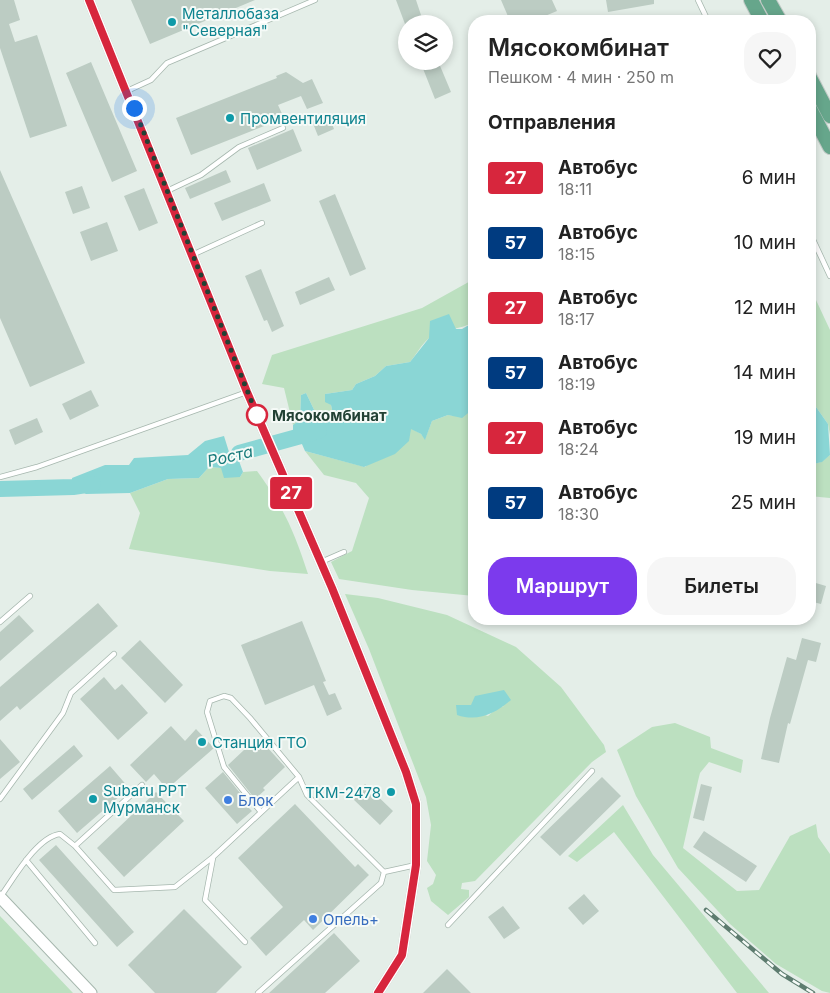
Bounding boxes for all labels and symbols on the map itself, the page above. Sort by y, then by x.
place label: Металлобаза "Северная" [182,4,279,40]
marker: Металлобаза "Северная" [166,16,178,28]
your location [122,96,147,121]
place label: Промвентиляция [240,109,366,128]
marker: Промвентиляция [224,112,236,124]
marker: Мясокомбинат [246,404,268,426]
place label: Мясокомбинат [272,406,387,425]
water label: Роста [205,441,255,471]
line badge: 27 [268,477,314,509]
place label: Станция ГТО [212,733,307,752]
marker: Станция ГТО [196,736,208,748]
place label: Subaru РРТ Мурманск [103,781,187,817]
place label: ТКМ-2478 [305,783,381,802]
marker: ТКМ-2478 [385,786,397,798]
place label: Блок [238,791,273,810]
marker: Subaru РРТ Мурманск [87,793,99,805]
marker: Блок [222,794,234,806]
place label: Опель+ [323,910,379,929]
marker: Опель+ [307,913,319,925]

